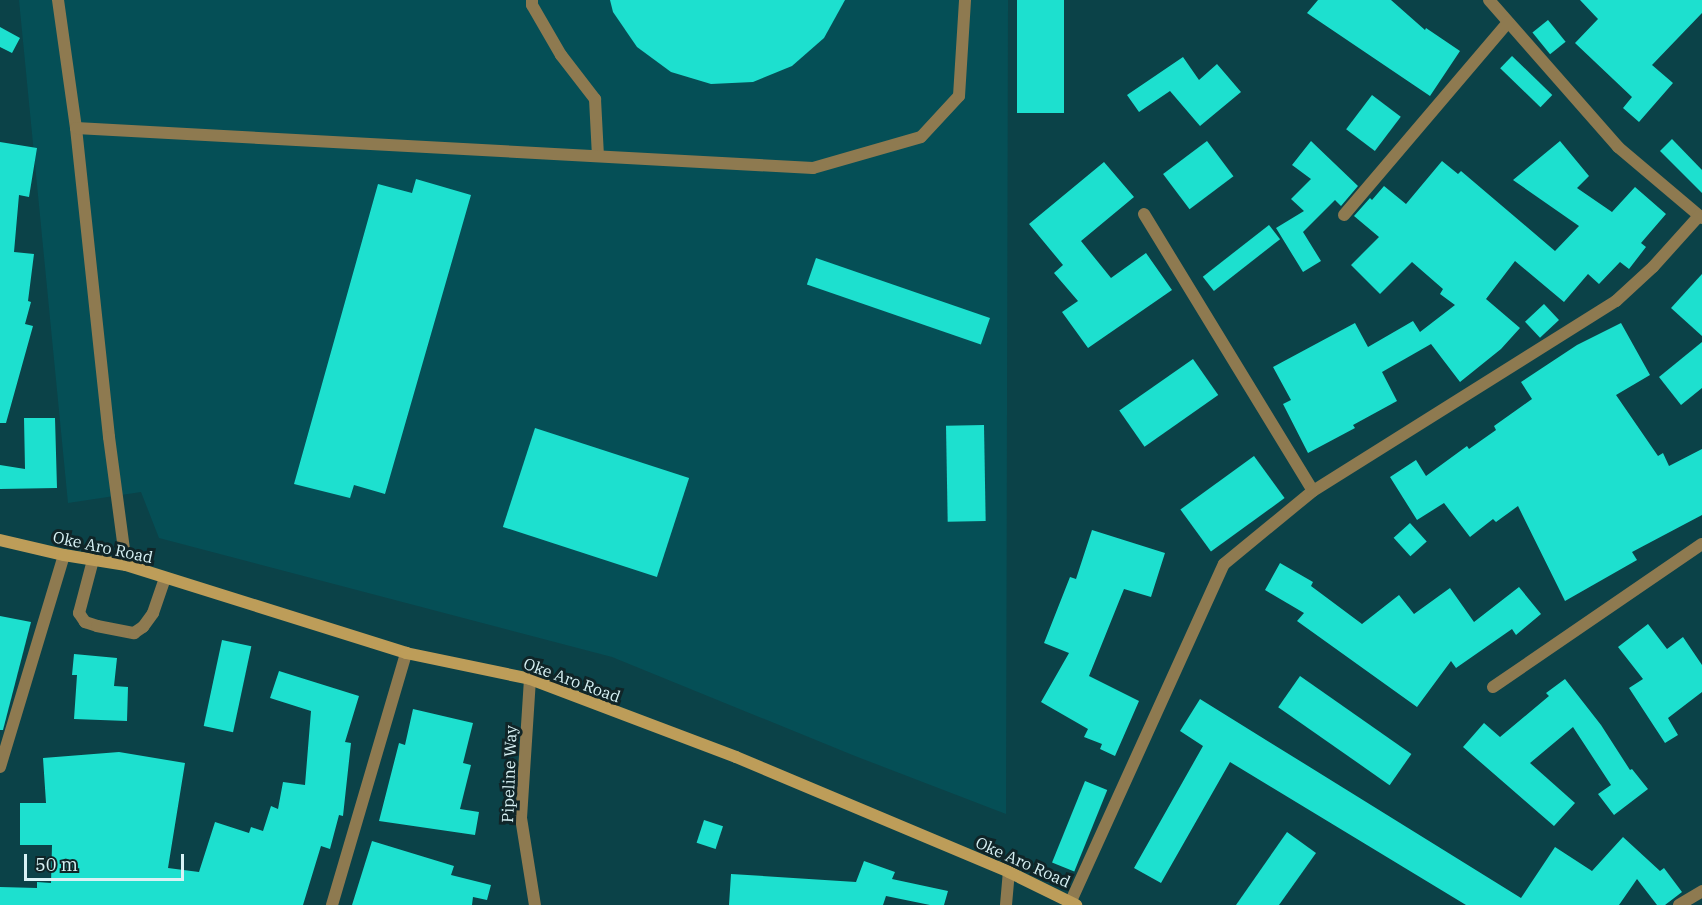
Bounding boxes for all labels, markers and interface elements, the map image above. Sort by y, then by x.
street label: Oke Aro Road [51,527,155,567]
street label: Oke Aro Road [521,654,623,706]
street label: Pipeline Way [498,725,520,823]
street label: Oke Aro Road [973,833,1073,891]
scale bar [27,842,188,880]
text: 50 m [35,853,78,876]

